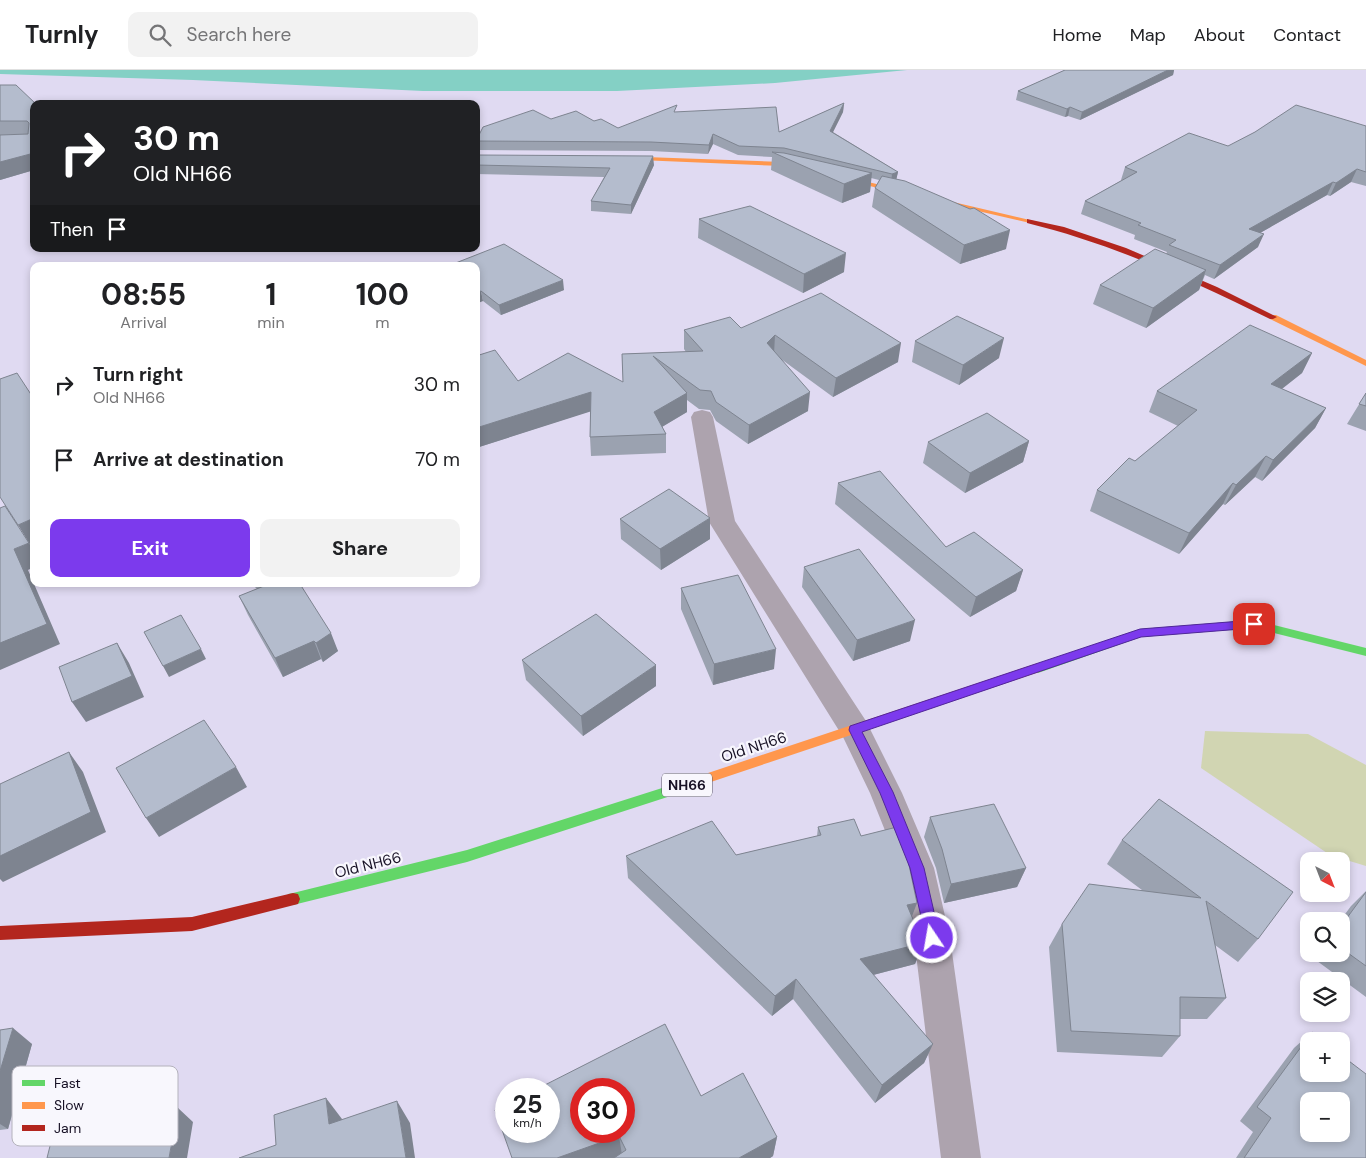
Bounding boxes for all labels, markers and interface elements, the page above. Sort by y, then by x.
search box [128,12,478,57]
text: Turnly [25,19,98,50]
icon: search [146,21,174,49]
text: Search here [186,22,291,47]
text: Home [1052,23,1102,47]
text: Map [1130,23,1166,47]
text: About [1194,23,1245,47]
text: Contact [1273,23,1341,47]
text: 30 m [133,115,220,161]
icon: right [50,120,115,185]
text: Old NH66 [133,159,232,188]
icon: arrive [103,215,131,243]
text: Then [50,217,93,242]
text: 08:55 [101,275,186,314]
text: 1 [265,275,276,314]
text: 100 [356,275,409,314]
text: Arrival [120,312,167,333]
text: min [257,312,285,333]
text: m [375,312,389,333]
text: Turn right [93,362,183,387]
icon: right [50,371,78,399]
text: 30 m [414,372,460,397]
text: Old NH66 [93,387,165,408]
icon: arrive [50,446,78,474]
text: Arrive at destination [93,447,284,472]
text: 70 m [415,447,460,472]
button: Exit [50,519,250,577]
button: Share [260,519,460,577]
pin [1233,603,1275,645]
icon: arrive [1240,610,1268,638]
street label: Old NH66 [719,727,789,767]
road number: NH66 [662,774,712,796]
street label: Old NH66 [333,847,403,883]
north arrow [1300,852,1350,902]
map controls [1300,852,1350,1142]
position arrow [905,911,957,963]
button: search [1300,912,1350,962]
button: layers [1300,972,1350,1022]
button: + [1300,1032,1350,1082]
legend [12,1066,178,1146]
text: Fast [54,1074,81,1092]
speed limit sign: 30 [570,1078,635,1143]
text: 25 [513,1088,542,1121]
button: − [1300,1092,1350,1142]
text: Slow [54,1096,84,1114]
text: km/h [513,1115,542,1131]
text: Jam [54,1119,81,1137]

